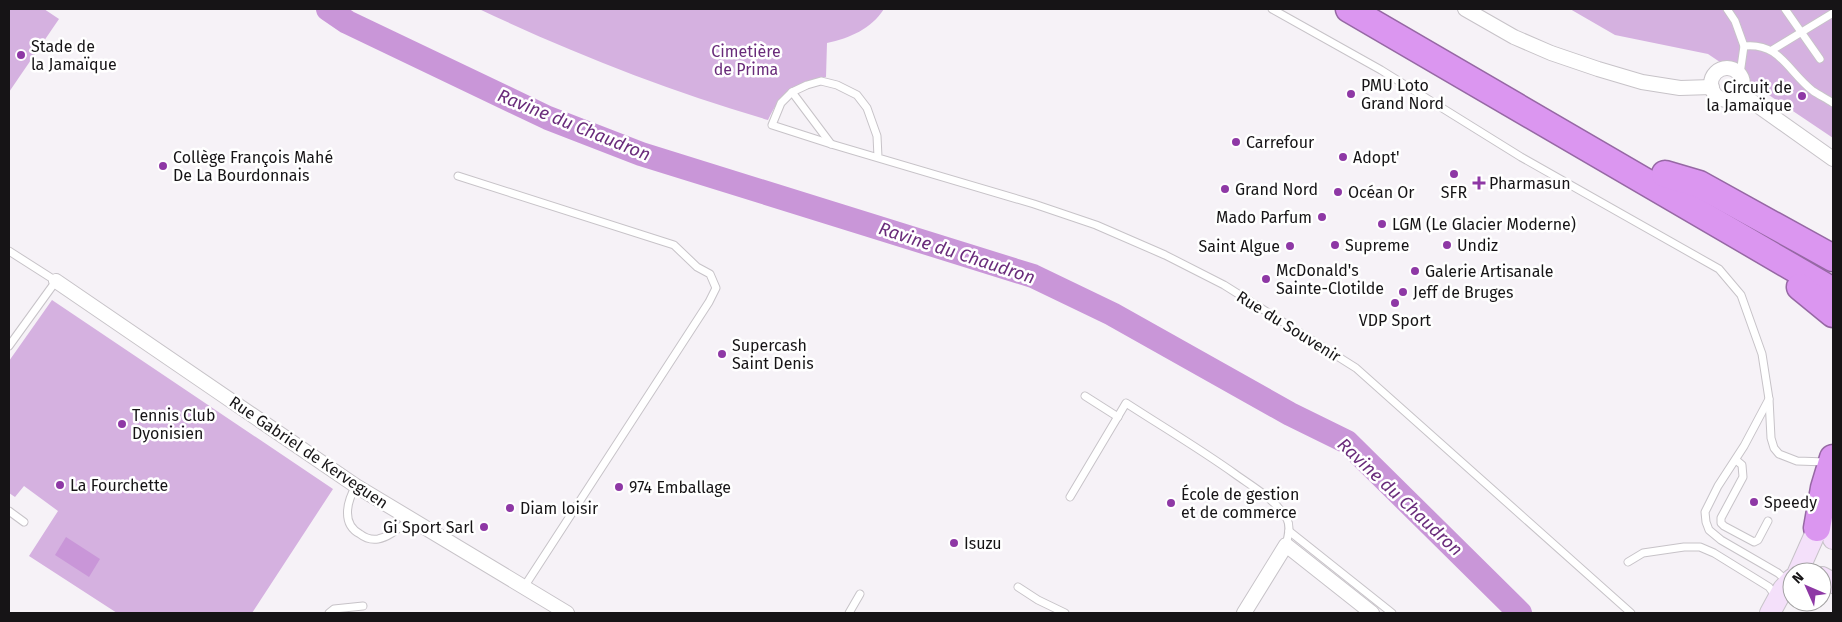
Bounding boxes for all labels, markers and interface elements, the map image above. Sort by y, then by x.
place label: Stade de la Jamaïque [31,37,117,74]
park label: Cimetière de Prima [711,42,781,79]
marker: Stade de la Jamaïque [15,49,27,61]
place label: PMU Loto Grand Nord [1361,76,1444,113]
place label: Circuit de la Jamaïque [1706,78,1792,115]
water label: Ravine du Chaudron [494,84,654,166]
marker: PMU Loto Grand Nord [1345,88,1357,100]
marker: Circuit de la Jamaïque [1796,90,1808,102]
place label: Carrefour [1246,133,1315,152]
marker: Carrefour [1230,136,1242,148]
place label: Collège François Mahé De La Bourdonnais [173,148,333,185]
place label: Adopt' [1353,148,1400,167]
marker: Adopt' [1337,151,1349,163]
marker: Collège François Mahé De La Bourdonnais [157,160,169,172]
marker: SFR [1448,168,1460,180]
place label: Pharmasun [1489,174,1571,193]
marker: Pharmasun [1473,177,1485,189]
place label: Grand Nord [1235,180,1318,199]
marker: Grand Nord [1219,183,1231,195]
place label: Océan Or [1348,183,1415,202]
place label: SFR [1441,183,1467,202]
marker: Océan Or [1332,186,1344,198]
place label: Mado Parfum [1216,208,1312,227]
marker: Mado Parfum [1316,211,1328,223]
place label: LGM (Le Glacier Moderne) [1392,215,1576,234]
water label: Ravine du Chaudron [876,217,1038,289]
marker: LGM (Le Glacier Moderne) [1376,218,1388,230]
place label: Supreme [1345,236,1409,255]
place label: Undiz [1457,236,1498,255]
place label: Saint Algue [1199,237,1280,256]
marker: Supreme [1329,239,1341,251]
marker: Undiz [1441,239,1453,251]
marker: Saint Algue [1284,240,1296,252]
place label: McDonald's Sainte-Clotilde [1276,261,1384,298]
place label: Galerie Artisanale [1425,262,1554,281]
marker: Galerie Artisanale [1409,265,1421,277]
marker: McDonald's Sainte-Clotilde [1260,273,1272,285]
place label: Jeff de Bruges [1413,283,1514,302]
marker: Jeff de Bruges [1397,286,1409,298]
street label: Rue du Souvenir [1233,287,1345,366]
marker: VDP Sport [1389,297,1401,309]
place label: VDP Sport [1359,311,1431,330]
place label: Supercash Saint Denis [732,336,814,373]
marker: Supercash Saint Denis [716,348,728,360]
street label: Rue Gabriel de Kerveguen [226,392,392,513]
place label: Tennis Club Dyonisien [132,406,215,443]
marker: Tennis Club Dyonisien [116,418,128,430]
water label: Ravine du Chaudron [1333,433,1467,561]
place label: La Fourchette [70,476,168,495]
place label: 974 Emballage [629,478,731,497]
marker: La Fourchette [54,479,66,491]
marker: 974 Emballage [613,481,625,493]
place label: École de gestion et de commerce [1181,484,1299,522]
place label: Speedy [1764,493,1817,512]
marker: Speedy [1748,496,1760,508]
marker: École de gestion et de commerce [1165,497,1177,509]
place label: Diam loisir [520,499,599,518]
marker: Diam loisir [504,502,516,514]
place label: Gi Sport Sarl [383,518,474,537]
marker: Gi Sport Sarl [478,521,490,533]
place label: Isuzu [964,534,1002,553]
marker: Isuzu [948,537,960,549]
north arrow [1782,562,1832,612]
text: N [1789,569,1807,587]

